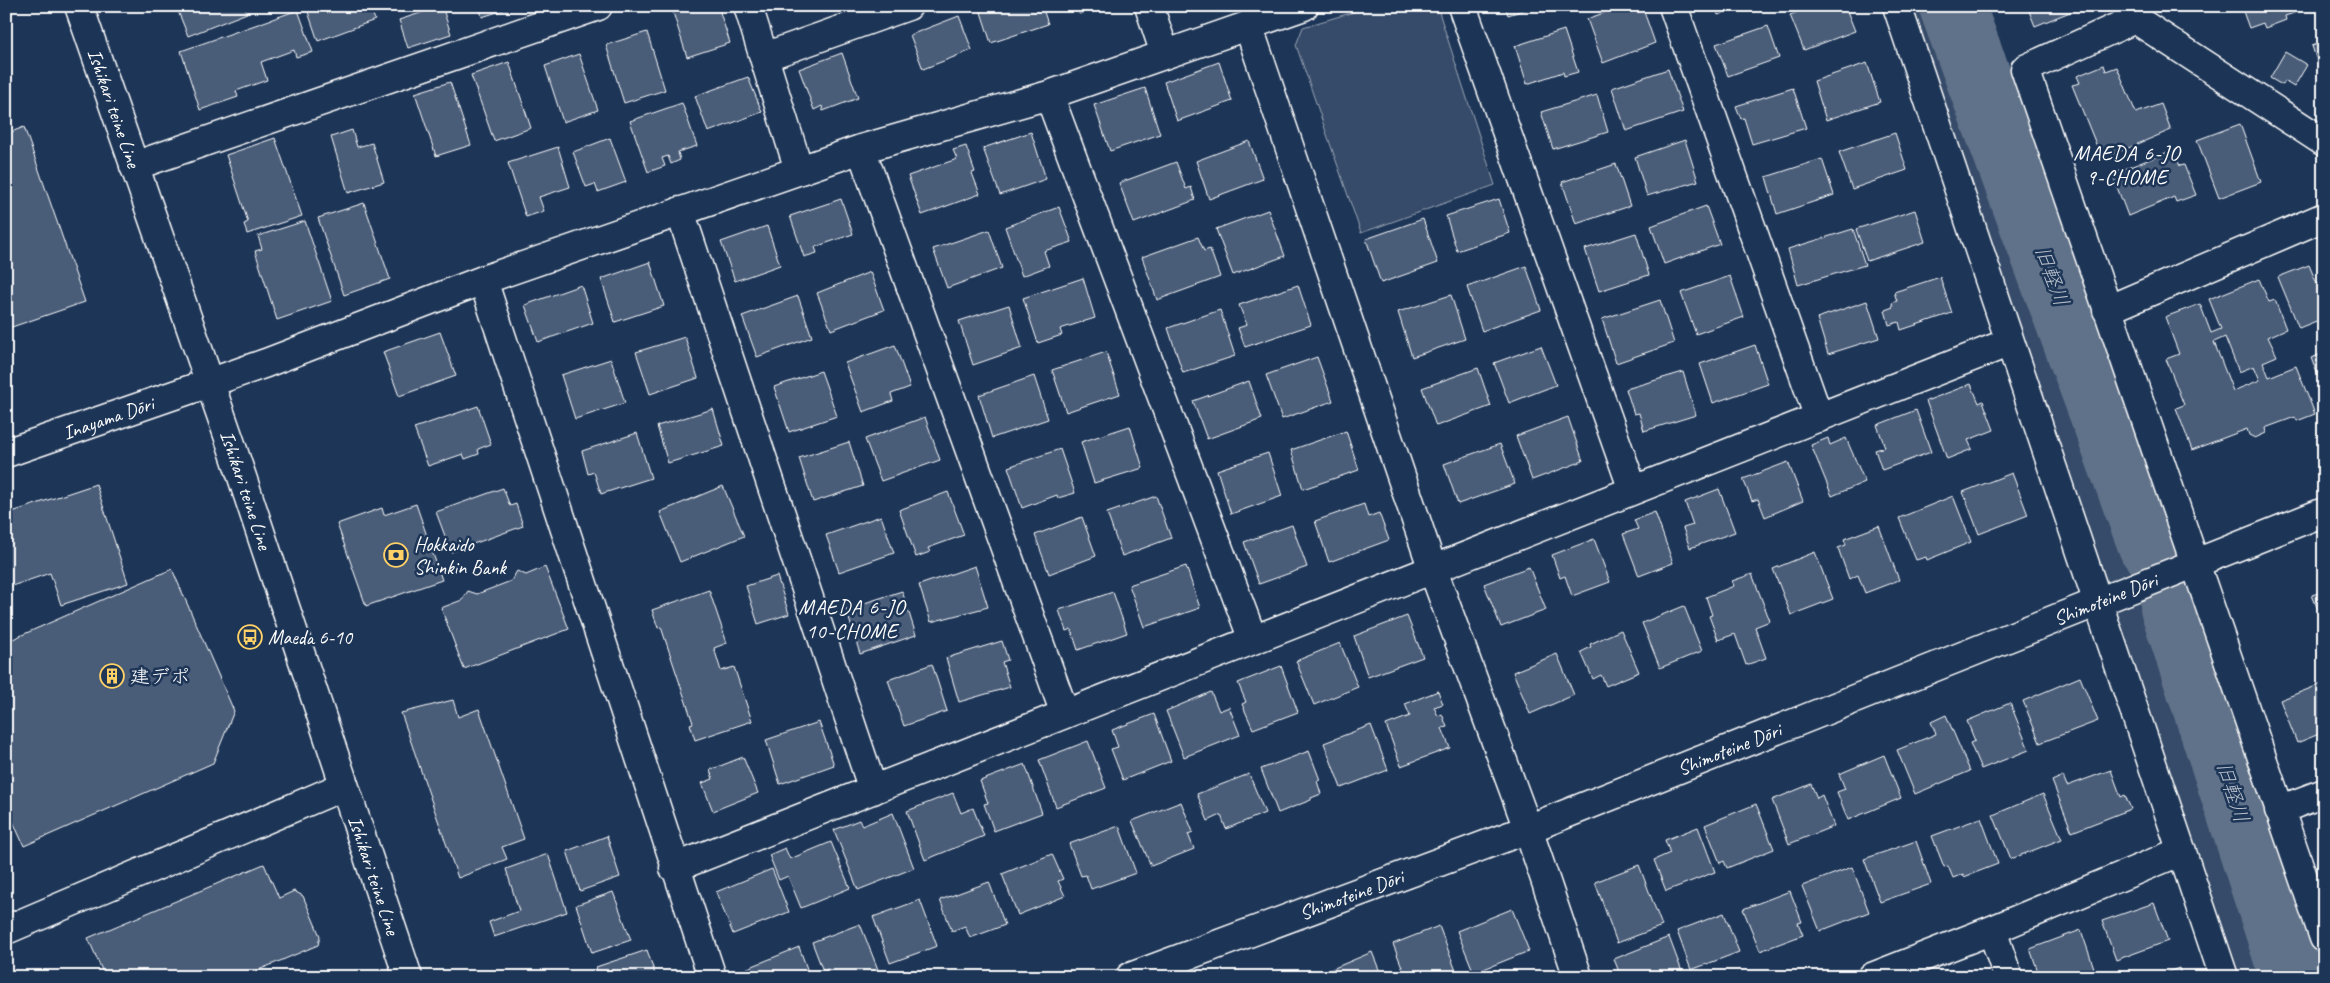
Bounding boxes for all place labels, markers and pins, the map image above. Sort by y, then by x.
place label: Hokkaido Shinkin Bank [414,532,508,580]
bank icon: Hokkaido Shinkin Bank [383,542,409,568]
bus stop icon: Maeda 6-10 [237,624,263,650]
place label: Maeda 6-10 [268,625,354,650]
building icon: 建デポ [99,663,125,689]
place label: 建デポ [130,664,190,689]

